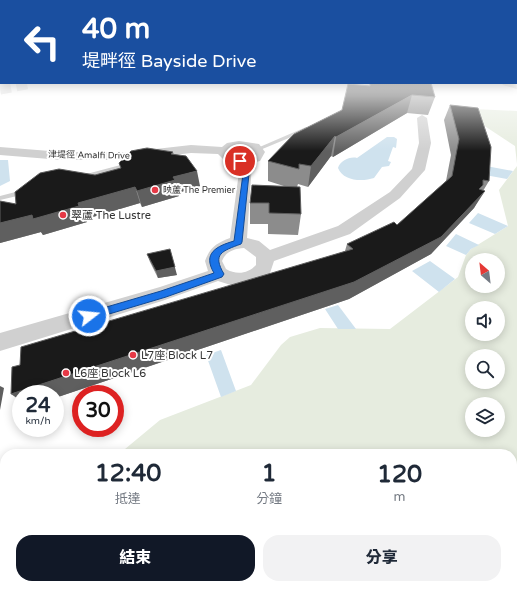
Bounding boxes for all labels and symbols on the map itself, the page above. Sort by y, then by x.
pin [223,144,257,178]
street label: 津堤徑 Amalfi Drive [48,149,130,162]
marker: 映蘆 The Premier [150,185,160,195]
place label: 映蘆 The Premier [163,185,236,196]
place label: 翠蘆 The Lustre [71,209,151,222]
marker: 翠蘆 The Lustre [58,210,68,220]
north arrow [465,253,505,293]
position arrow [68,295,110,337]
place label: L7座 Block L7 [141,349,213,362]
marker: L7座 Block L7 [128,350,138,360]
place label: L6座 Block L6 [74,367,146,380]
marker: L6座 Block L6 [61,368,71,378]
speed limit sign: 30 [72,385,124,437]

